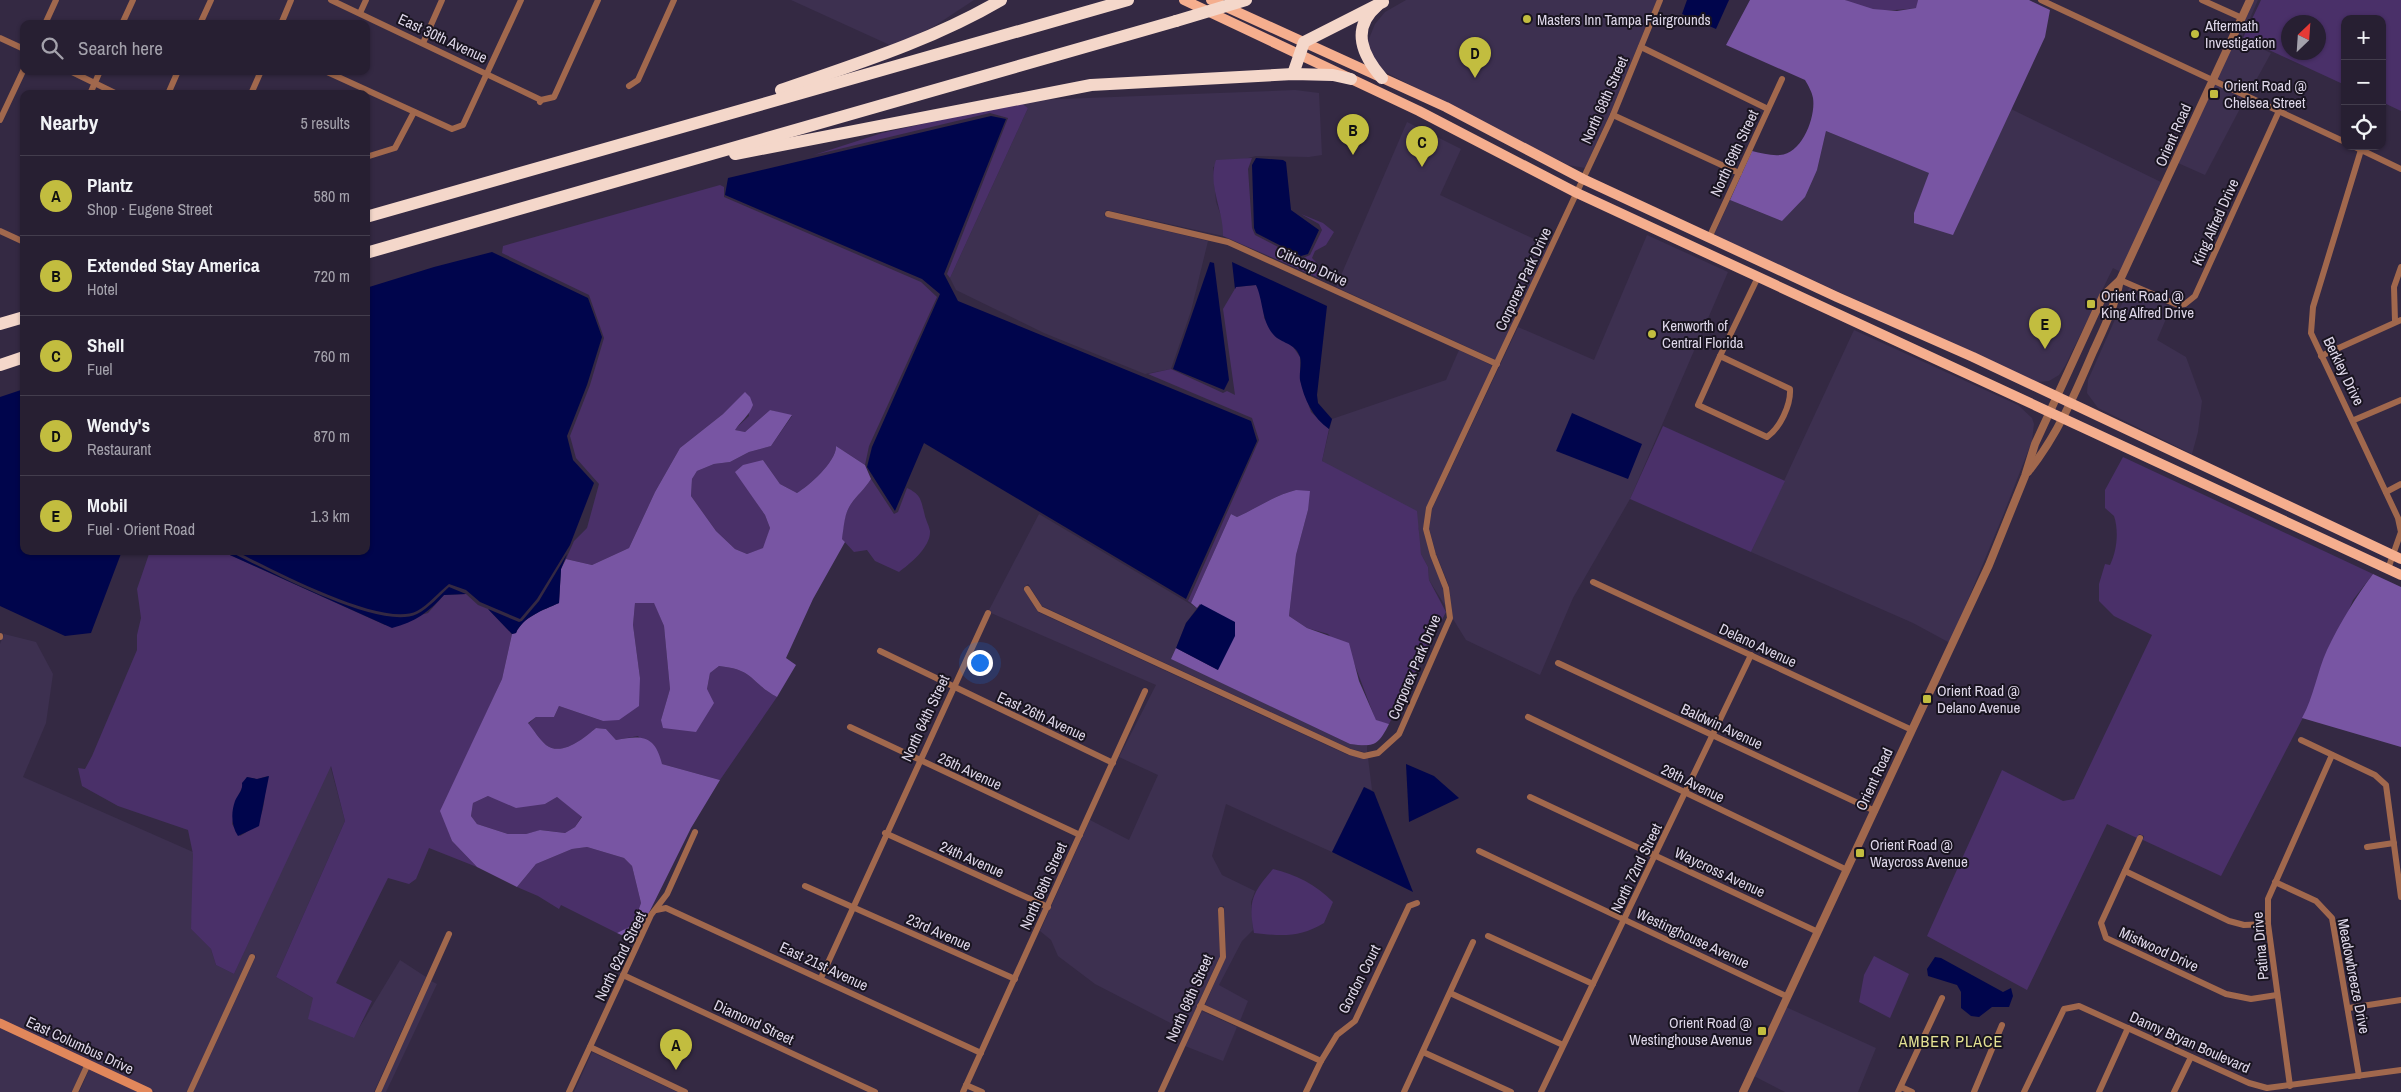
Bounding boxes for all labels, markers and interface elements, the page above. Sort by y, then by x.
street label: East 30th Avenue [395,8,491,68]
place label: Masters Inn Tampa Fairgrounds [1537,9,1711,30]
marker: Masters Inn Tampa Fairgrounds [1521,13,1533,25]
place label: Aftermath Investigation [2204,15,2275,53]
north arrow [2281,15,2326,60]
map controls [2341,15,2386,150]
button: + [2341,15,2386,60]
search box [20,20,370,75]
marker: Aftermath Investigation [2189,28,2201,40]
icon: search [38,34,66,62]
text: Search here [78,35,163,61]
pin: D [1459,37,1491,78]
street label: North 68th Street [1575,52,1633,147]
button: − [2341,60,2386,105]
place label: Orient Road @ Chelsea Street [2224,75,2307,113]
marker: Orient Road @ Chelsea Street [2208,88,2220,100]
street label: Orient Road [2150,100,2196,170]
button: locate [2341,105,2386,150]
street label: North 69th Street [1705,106,1764,200]
text: Nearby [40,108,98,137]
text: 5 results [300,112,350,134]
pin: B [1337,114,1369,155]
pin: C [1406,126,1438,167]
text: Plantz [87,172,133,198]
street label: King Alfred Drive [2186,175,2244,269]
text: A [51,185,61,207]
text: 580 m [314,185,350,207]
text: Shop · Eugene Street [87,198,212,220]
street label: Corporex Park Drive [1490,224,1556,334]
street label: Citicorp Drive [1273,241,1351,291]
text: Extended Stay America [87,252,260,278]
text: B [51,265,61,287]
text: 720 m [314,265,350,287]
text: Hotel [87,278,118,300]
place label: Orient Road @ King Alfred Drive [2101,285,2194,323]
marker: Orient Road @ King Alfred Drive [2085,298,2097,310]
pin: E [2029,308,2061,349]
place label: Kenworth of Central Florida [1662,315,1744,353]
marker: Kenworth of Central Florida [1646,328,1658,340]
text: Shell [87,332,124,358]
street label: Berkley Drive [2318,333,2370,409]
text: C [51,345,61,367]
text: 760 m [314,345,350,367]
text: Fuel [87,358,113,380]
text: Wendy's [87,412,150,438]
text: D [51,425,61,447]
text: 870 m [314,425,350,447]
text: Restaurant [87,438,151,460]
text: Mobil [87,492,128,518]
text: E [52,505,60,527]
text: 1.3 km [311,505,350,527]
text: Fuel · Orient Road [87,518,195,540]
street label: Corporex Park Drive [1382,611,1446,723]
street label: Delano Avenue [1716,618,1800,672]
your location [967,650,993,676]
street label: North 64th Street [896,671,955,765]
place label: Orient Road @ Delano Avenue [1937,680,2020,718]
street label: East 26th Avenue [994,686,1090,746]
marker: Orient Road @ Delano Avenue [1921,693,1933,705]
street label: Baldwin Avenue [1678,698,1766,754]
street label: Orient Road [1850,744,1898,814]
street label: 25th Avenue [935,747,1005,795]
street label: 29th Avenue [1658,759,1728,807]
street label: North 72nd Street [1605,819,1667,916]
place label: Orient Road @ Waycross Avenue [1870,834,1968,872]
street label: 24th Avenue [937,836,1008,883]
street label: North 66th Street [1014,838,1072,933]
street label: Waycross Avenue [1671,842,1769,902]
marker: Orient Road @ Waycross Avenue [1854,847,1866,859]
street label: Westinghouse Avenue [1633,903,1753,974]
street label: North 62nd Street [589,907,651,1004]
street label: 23rd Avenue [903,908,975,956]
street label: Patina Drive [2247,911,2273,981]
street label: Meadowbreeze Drive [2333,917,2375,1036]
street label: Mistwood Drive [2116,921,2202,977]
street label: East 21st Avenue [776,936,872,996]
street label: Gordon Court [1333,941,1386,1017]
street label: North 68th Street [1160,950,1218,1045]
street label: Diamond Street [711,994,798,1050]
street label: Danny Bryan Boulevard [2126,1006,2254,1078]
street label: East Columbus Drive [23,1011,137,1079]
place label: Orient Road @ Westinghouse Avenue [1629,1012,1752,1050]
marker: Orient Road @ Westinghouse Avenue [1756,1025,1768,1037]
pin: A [660,1029,692,1070]
district label: AMBER PLACE [1898,1030,2003,1052]

